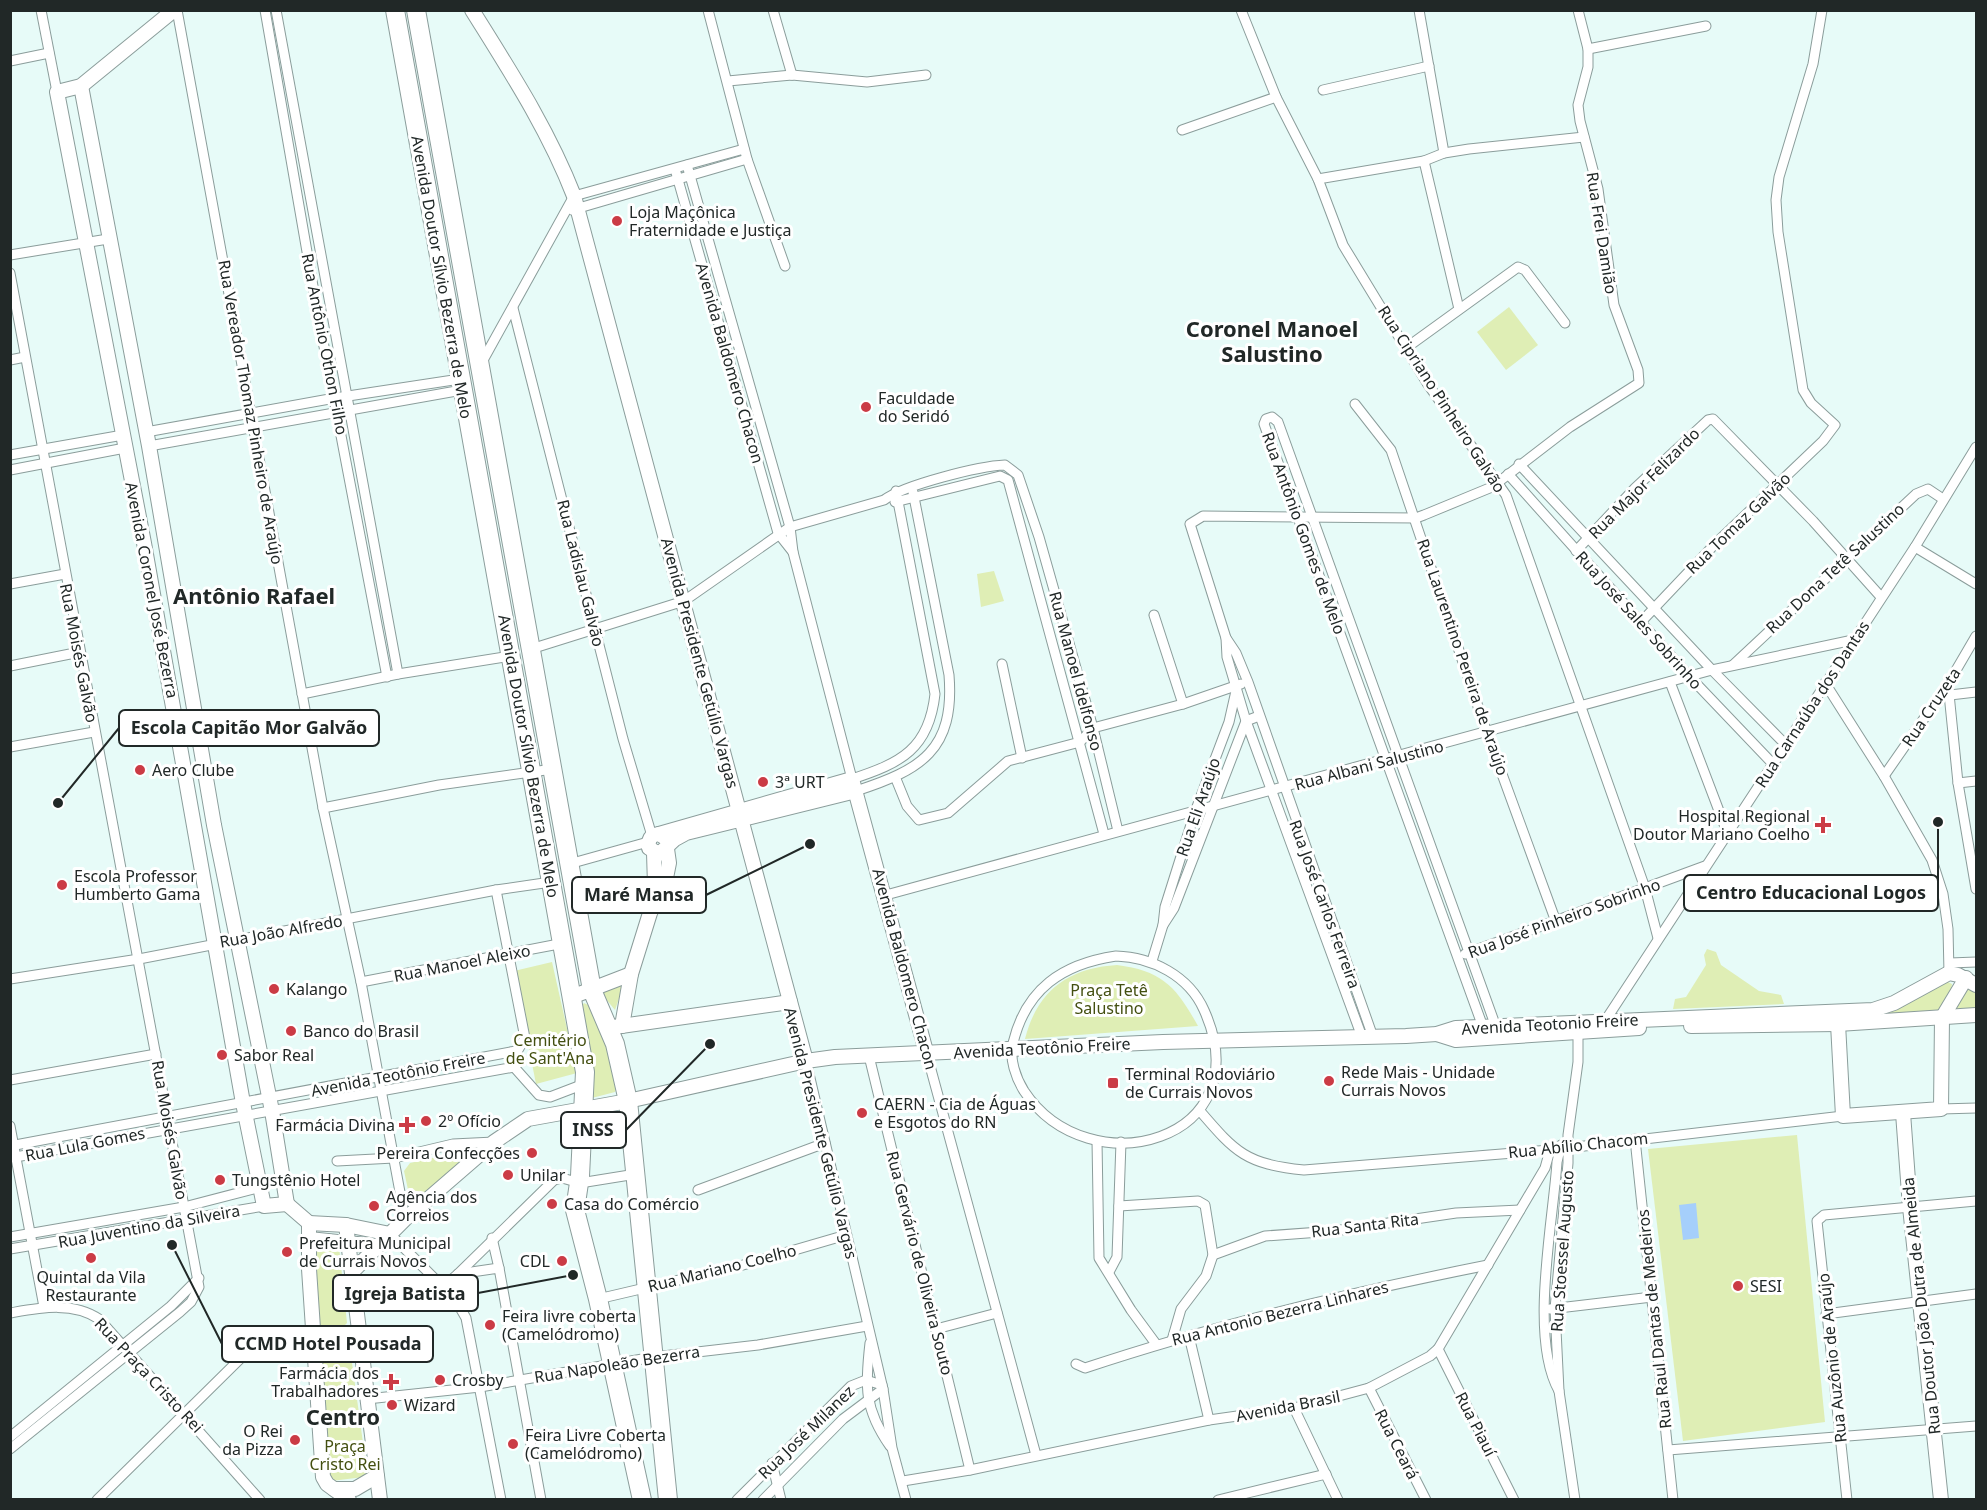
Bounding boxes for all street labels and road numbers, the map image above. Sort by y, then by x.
street label: Avenida Doutor Sílvio Bezerra de Melo [406,134,478,420]
street label: Rua Frei Damião [1581,170,1623,296]
street label: Rua Antônio Othon Filho [297,251,353,437]
street label: Rua Vereador Thomaz Pinheiro de Araújo [213,258,289,566]
street label: Avenida Baldomero Chacon [691,260,769,466]
street label: Rua Cipriano Pinheiro Galvão [1373,301,1511,497]
street label: Rua Major Felizardo [1584,423,1704,543]
street label: Rua Antônio Gomes de Melo [1257,429,1351,637]
street label: Rua Tomaz Galvão [1681,467,1795,579]
street label: Avenida Coronel José Bezerra [120,480,184,700]
street label: Rua Ladislau Galvão [552,497,610,649]
street label: Rua Dona Tetê Salustino [1761,498,1909,638]
street label: Avenida Presidente Getúlio Vargas [656,535,744,791]
street label: Rua Laurentino Pereira de Araújo [1412,536,1514,778]
street label: Rua José Sales Sobrinho [1571,546,1707,694]
street label: Rua Moisés Galvão [55,582,103,724]
street label: Rua Manoel Idelfonso [1044,589,1108,753]
street label: Avenida Doutor Sílvio Bezerra de Melo [493,613,565,899]
street label: Rua Carnaúba dos Dantas [1750,616,1874,792]
street label: Rua Cruzeta [1896,663,1966,751]
street label: Rua Albani Salustino [1292,735,1446,795]
street label: Rua Eli Araújo [1171,754,1225,860]
street label: Rua José Carlos Ferreira [1284,817,1366,991]
street label: Avenida Baldomero Chacon [867,866,943,1072]
street label: Rua José Pinheiro Sobrinho [1465,873,1663,963]
street label: Rua João Alfredo [218,909,344,953]
street label: Rua Manoel Aleixo [392,939,532,987]
street label: Avenida Presidente Getúlio Vargas [779,1005,863,1261]
street label: Avenida Teotonio Freire [1461,1008,1639,1040]
street label: Avenida Teotônio Freire [953,1032,1131,1064]
street label: Avenida Teotônio Freire [309,1046,487,1102]
street label: Rua Moisés Galvão [147,1058,193,1202]
street label: Rua Lula Gomes [23,1122,147,1166]
street label: Rua Abílio Chacom [1507,1127,1649,1163]
street label: Rua Gervário de Oliveira Souto [881,1149,959,1377]
street label: Rua Stoessel Augusto [1545,1170,1579,1332]
street label: Rua Doutor João Dutra de Almeida [1897,1176,1945,1436]
street label: Rua Juventino da Silveira [56,1199,242,1253]
street label: Rua Santa Rita [1310,1207,1420,1243]
street label: Rua Raul Dantas de Medeiros [1632,1208,1676,1430]
street label: Rua Mariano Coelho [645,1239,799,1297]
street label: Rua Auzônio de Araújo [1812,1272,1852,1444]
street label: Rua Antonio Bezerra Linhares [1169,1275,1391,1351]
street label: Rua Praça Cristo Rei [90,1313,208,1437]
street label: Rua Napoleão Bezerra [533,1340,701,1388]
street label: Rua José Milanez [753,1380,859,1484]
street label: Avenida Brasil [1234,1385,1342,1427]
street label: Rua Piauí [1450,1388,1502,1461]
street label: Rua Ceará [1370,1405,1424,1483]

